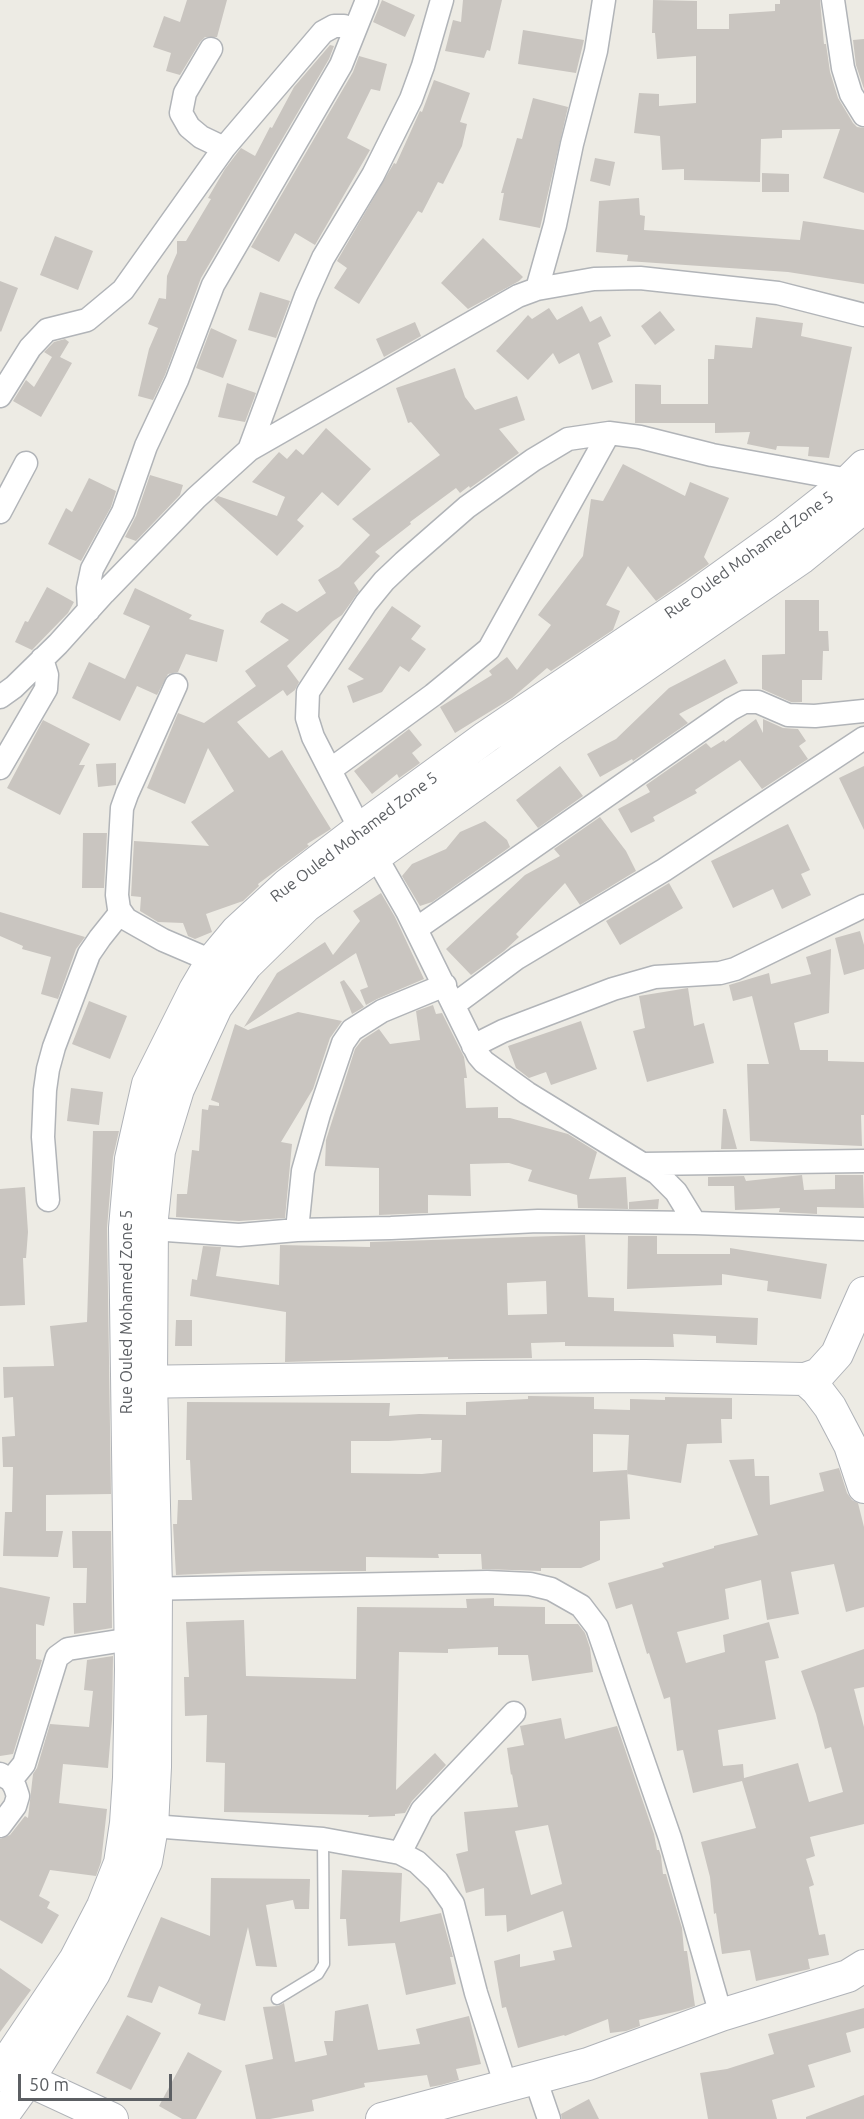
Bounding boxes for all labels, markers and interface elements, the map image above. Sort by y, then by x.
street label: Rue Ouled Mohamed Zone 5 [661,487,837,623]
street label: Rue Ouled Mohamed Zone 5 [267,768,441,906]
street label: Rue Ouled Mohamed Zone 5 [117,1210,137,1414]
scale bar [21,2062,176,2100]
text: 50 m [29,2074,69,2094]

